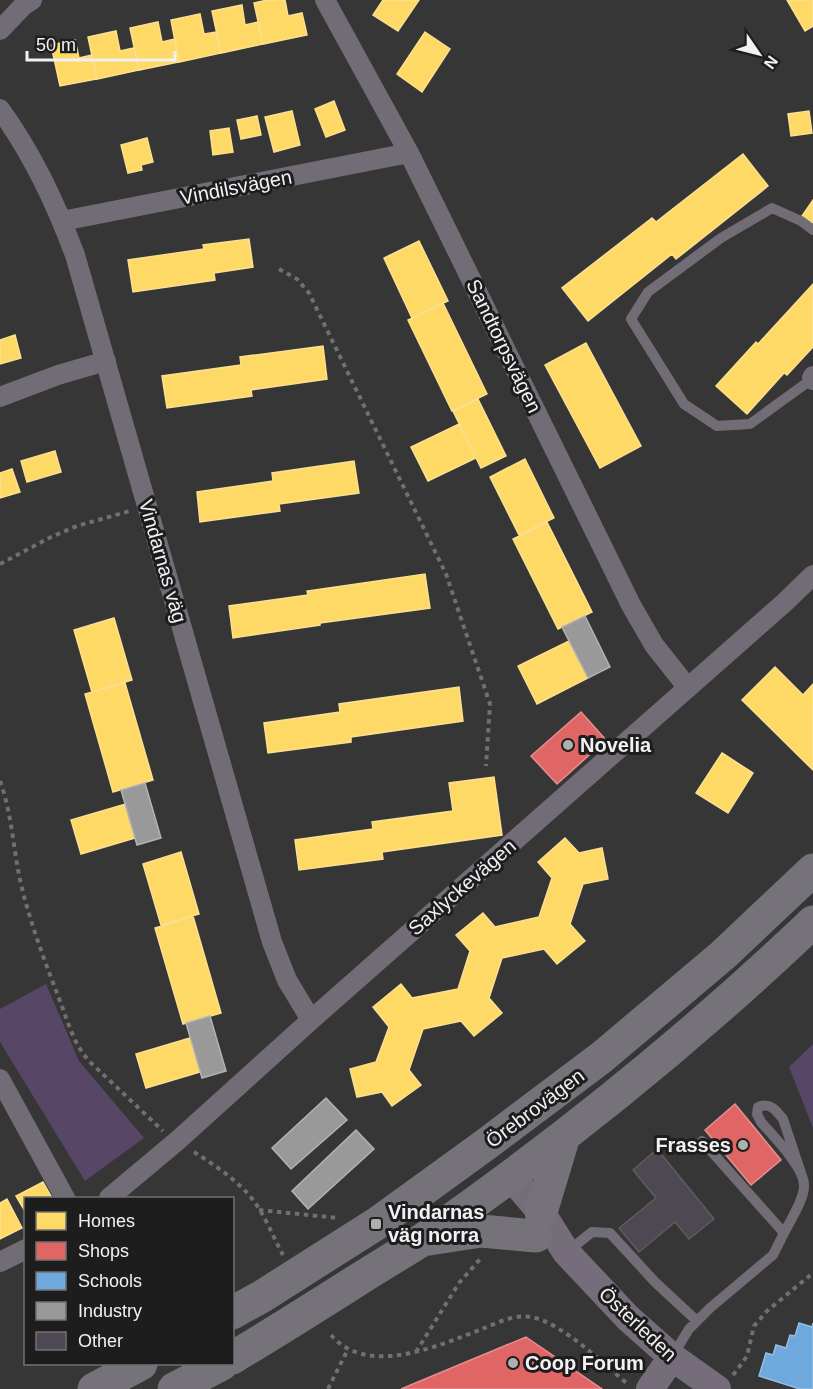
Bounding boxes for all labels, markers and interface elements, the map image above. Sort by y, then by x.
scale bar [27,24,176,62]
north arrow [729,24,789,84]
text: 50 m [36,35,76,55]
text: N [761,53,781,72]
street label: Vindilsvägen [178,165,294,209]
street label: Sandtorpsvägen [462,276,546,416]
street label: Vindarnas väg [135,497,191,625]
place label: Novelia [580,734,652,756]
marker: Novelia [561,738,575,752]
street label: Saxlyckevägen [404,835,520,939]
street label: Örebrovägen [482,1064,588,1152]
place label: Frasses [655,1134,731,1156]
marker: Frasses [736,1138,750,1152]
legend [24,1197,234,1365]
place label: Vindarnas väg norra [388,1201,484,1246]
text: Homes [78,1211,135,1231]
marker: Vindarnas väg norra [369,1217,383,1231]
text: Shops [78,1241,129,1261]
text: Schools [78,1271,142,1291]
street label: Österleden [595,1283,681,1365]
text: Industry [78,1301,142,1321]
text: Other [78,1331,123,1351]
place label: Coop Forum [525,1352,644,1374]
marker: Coop Forum [506,1356,520,1370]

